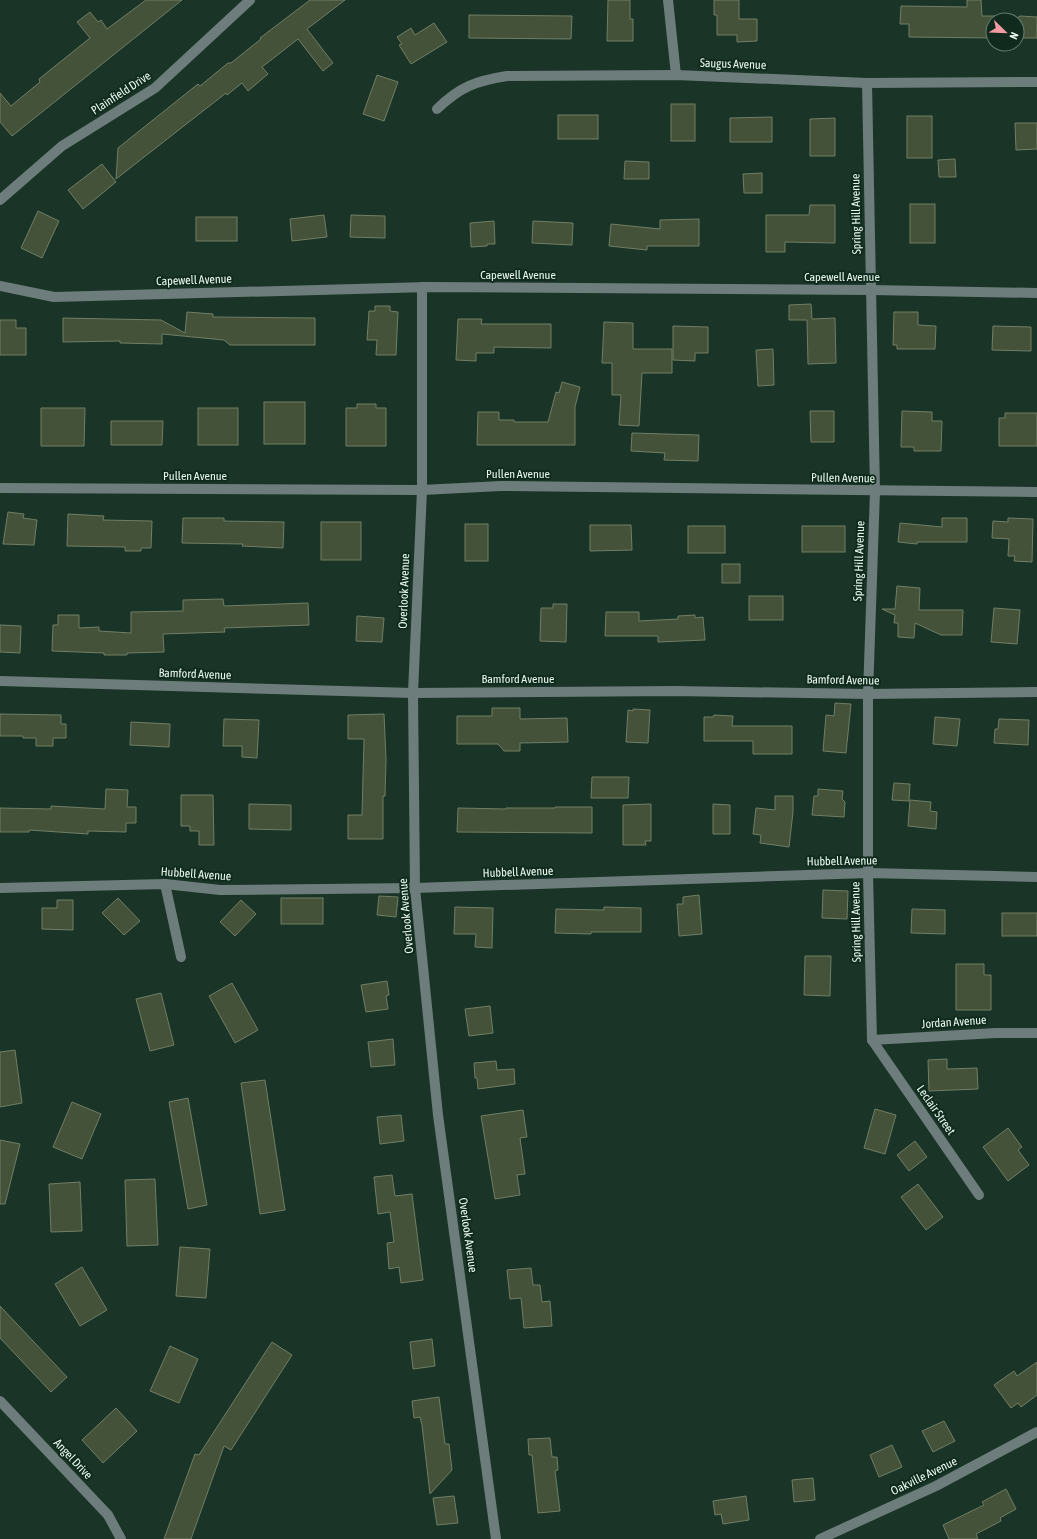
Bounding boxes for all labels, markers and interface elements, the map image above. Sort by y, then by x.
north arrow [985,12,1025,52]
text: N [1007,31,1021,41]
street label: Saugus Avenue [700,56,766,72]
street label: Plainfield Drive [88,68,154,118]
street label: Spring Hill Avenue [848,174,864,254]
street label: Capewell Avenue [480,268,556,282]
street label: Capewell Avenue [804,270,880,284]
street label: Capewell Avenue [156,272,232,288]
street label: Pullen Avenue [486,467,550,481]
street label: Pullen Avenue [163,469,227,483]
street label: Pullen Avenue [811,470,875,486]
street label: Spring Hill Avenue [851,520,867,602]
street label: Overlook Avenue [396,553,412,629]
street label: Bamford Avenue [158,666,232,682]
street label: Bamford Avenue [482,672,554,686]
street label: Bamford Avenue [806,672,880,688]
street label: Hubbell Avenue [806,853,878,869]
street label: Hubbell Avenue [482,864,554,880]
street label: Hubbell Avenue [160,865,232,883]
street label: Overlook Avenue [396,878,416,954]
street label: Spring Hill Avenue [848,882,864,962]
street label: Jordan Avenue [921,1013,987,1031]
street label: Leclair Street [914,1082,959,1138]
street label: Overlook Avenue [456,1197,480,1273]
street label: Angel Drive [51,1436,95,1482]
street label: Oakville Avenue [889,1454,959,1498]

